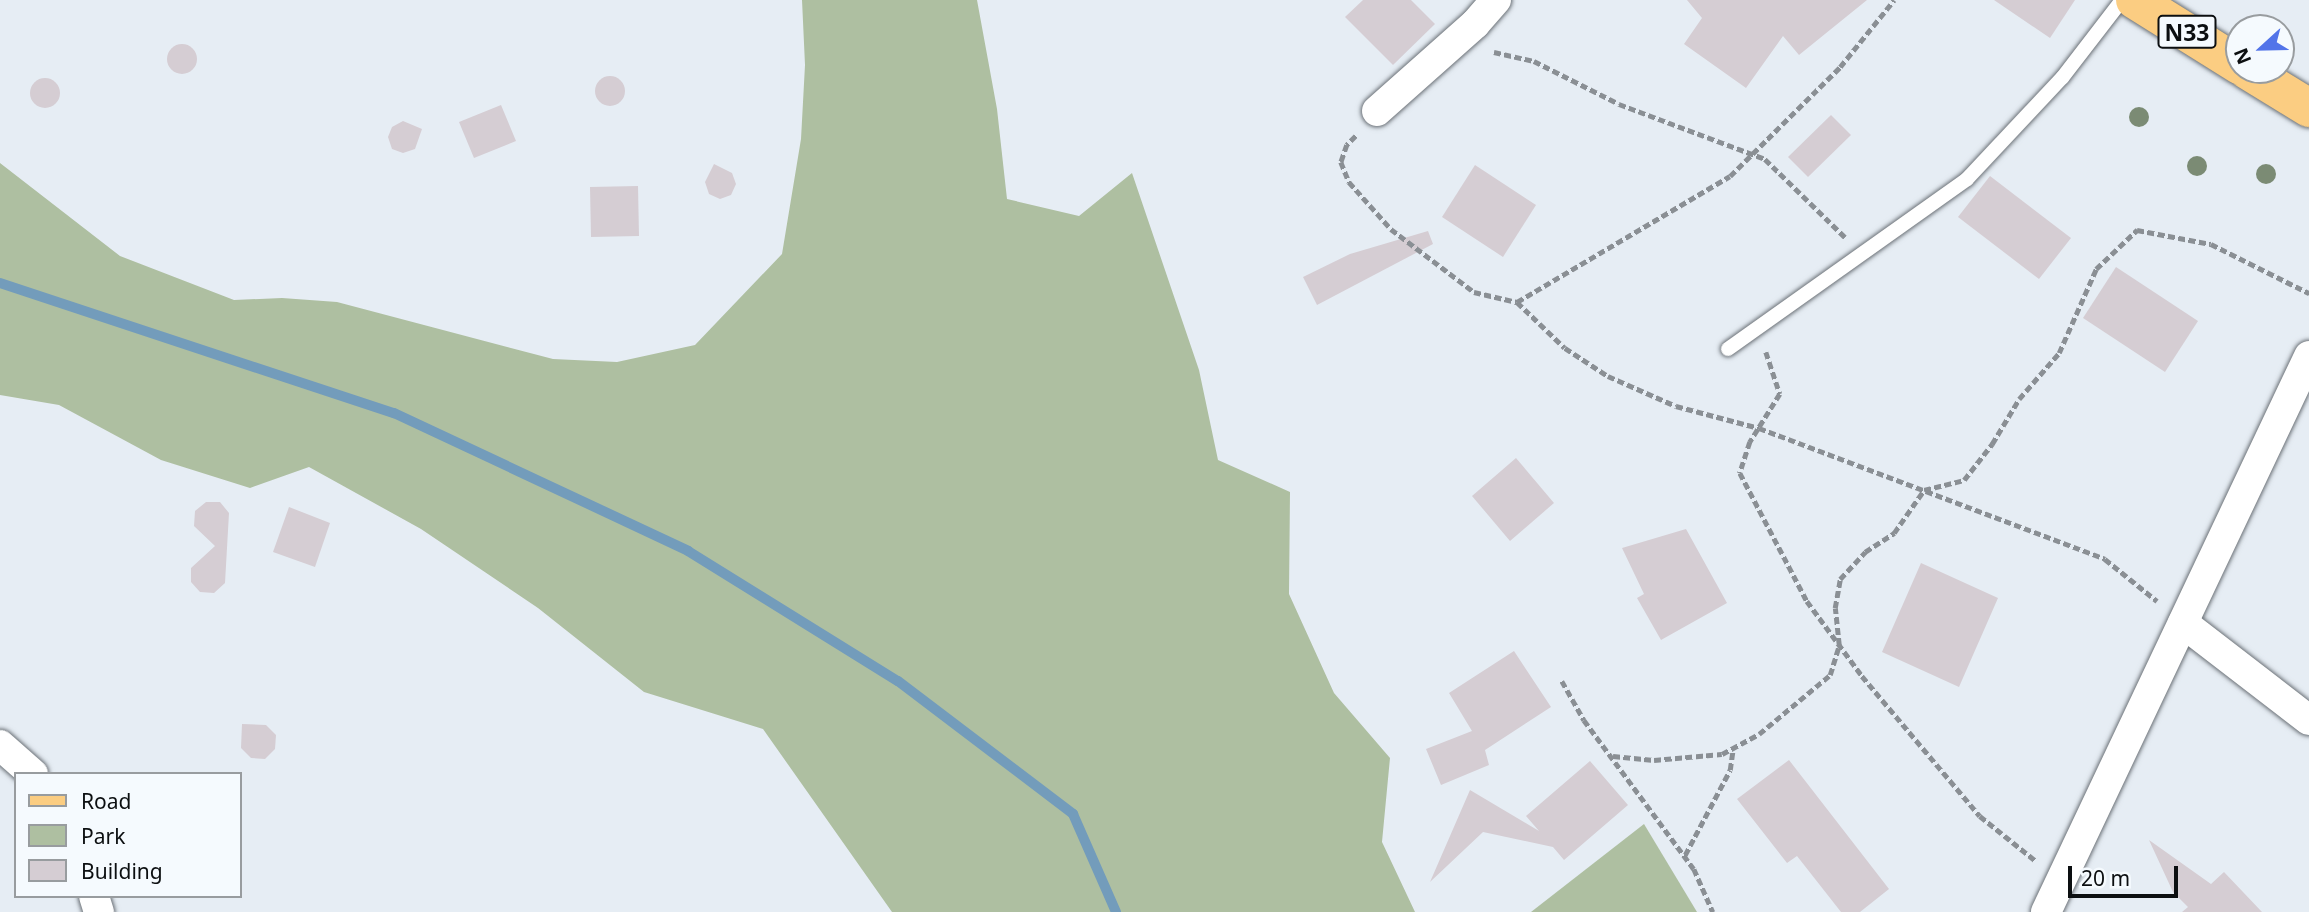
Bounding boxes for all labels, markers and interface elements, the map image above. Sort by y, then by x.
road number: N33 [2157,12,2217,52]
north arrow [2225,14,2295,84]
text: N [2227,44,2257,68]
legend [14,772,242,898]
text: Road [81,787,131,815]
text: Park [81,822,125,850]
scale bar [2071,852,2181,896]
text: Building [81,857,163,885]
text: 20 m [2081,864,2130,892]

